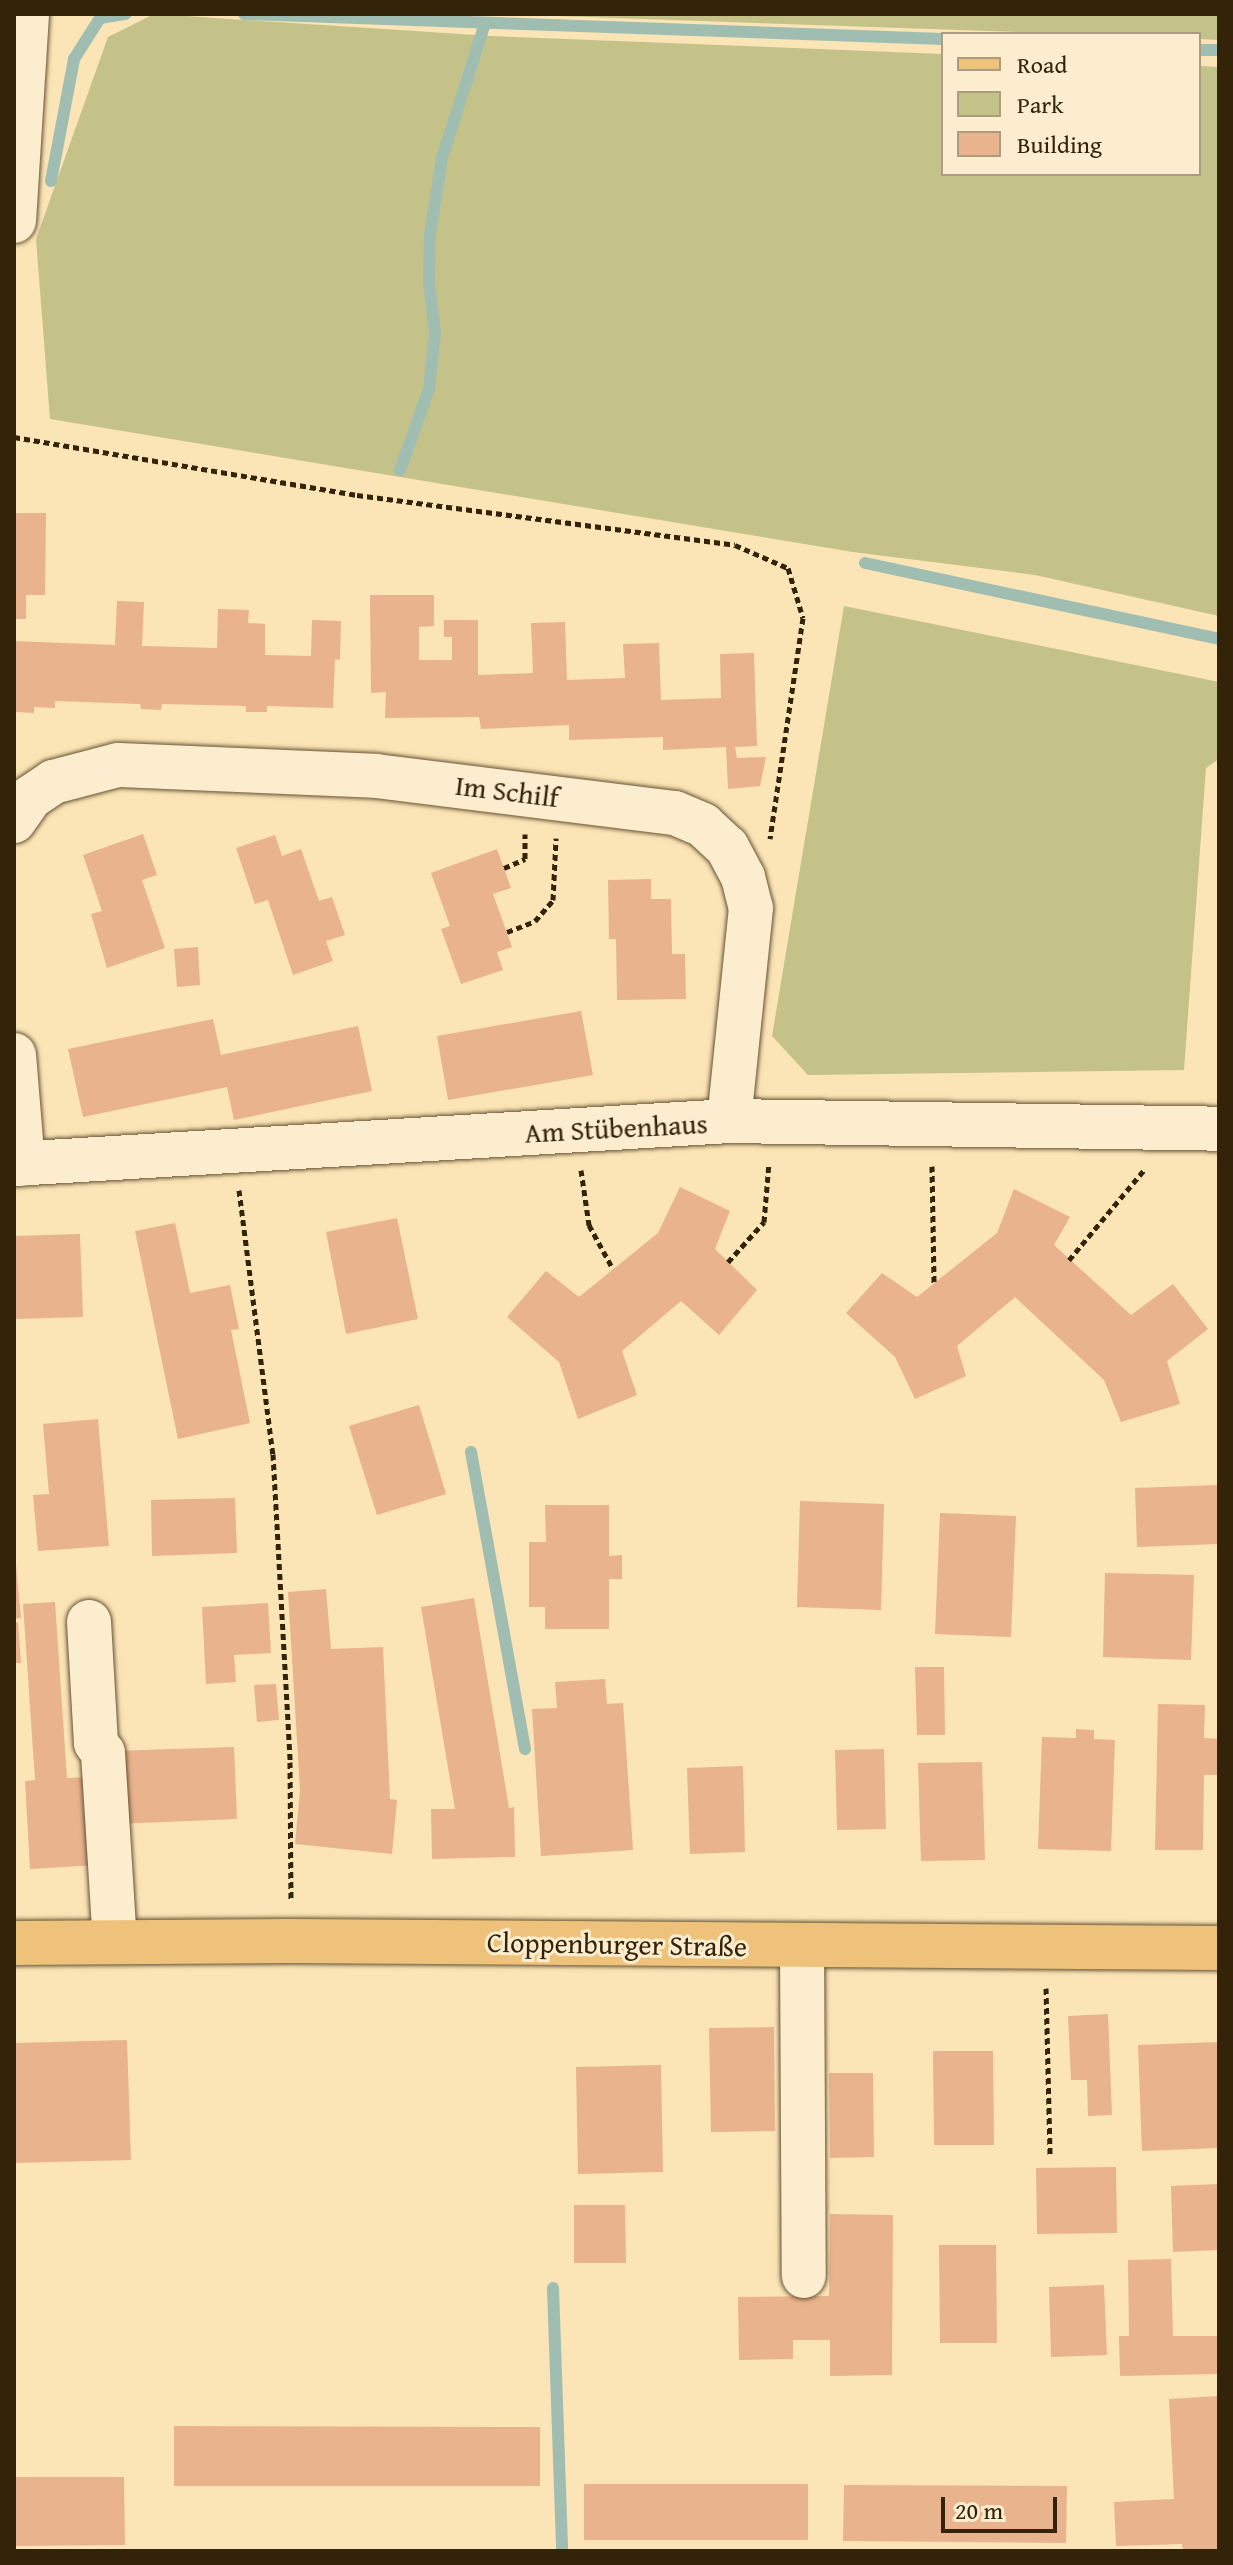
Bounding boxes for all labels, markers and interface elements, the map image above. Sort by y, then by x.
legend [941,32,1201,176]
text: Road [1017,47,1067,82]
text: Park [1017,87,1063,122]
text: Building [1017,127,1102,162]
street label: Im Schilf [453,768,561,814]
street label: Am Stübenhaus [524,1106,708,1150]
street label: Cloppenburger Straße [487,1925,747,1963]
scale bar [945,2481,1061,2531]
text: 20 m [955,2493,1003,2528]

